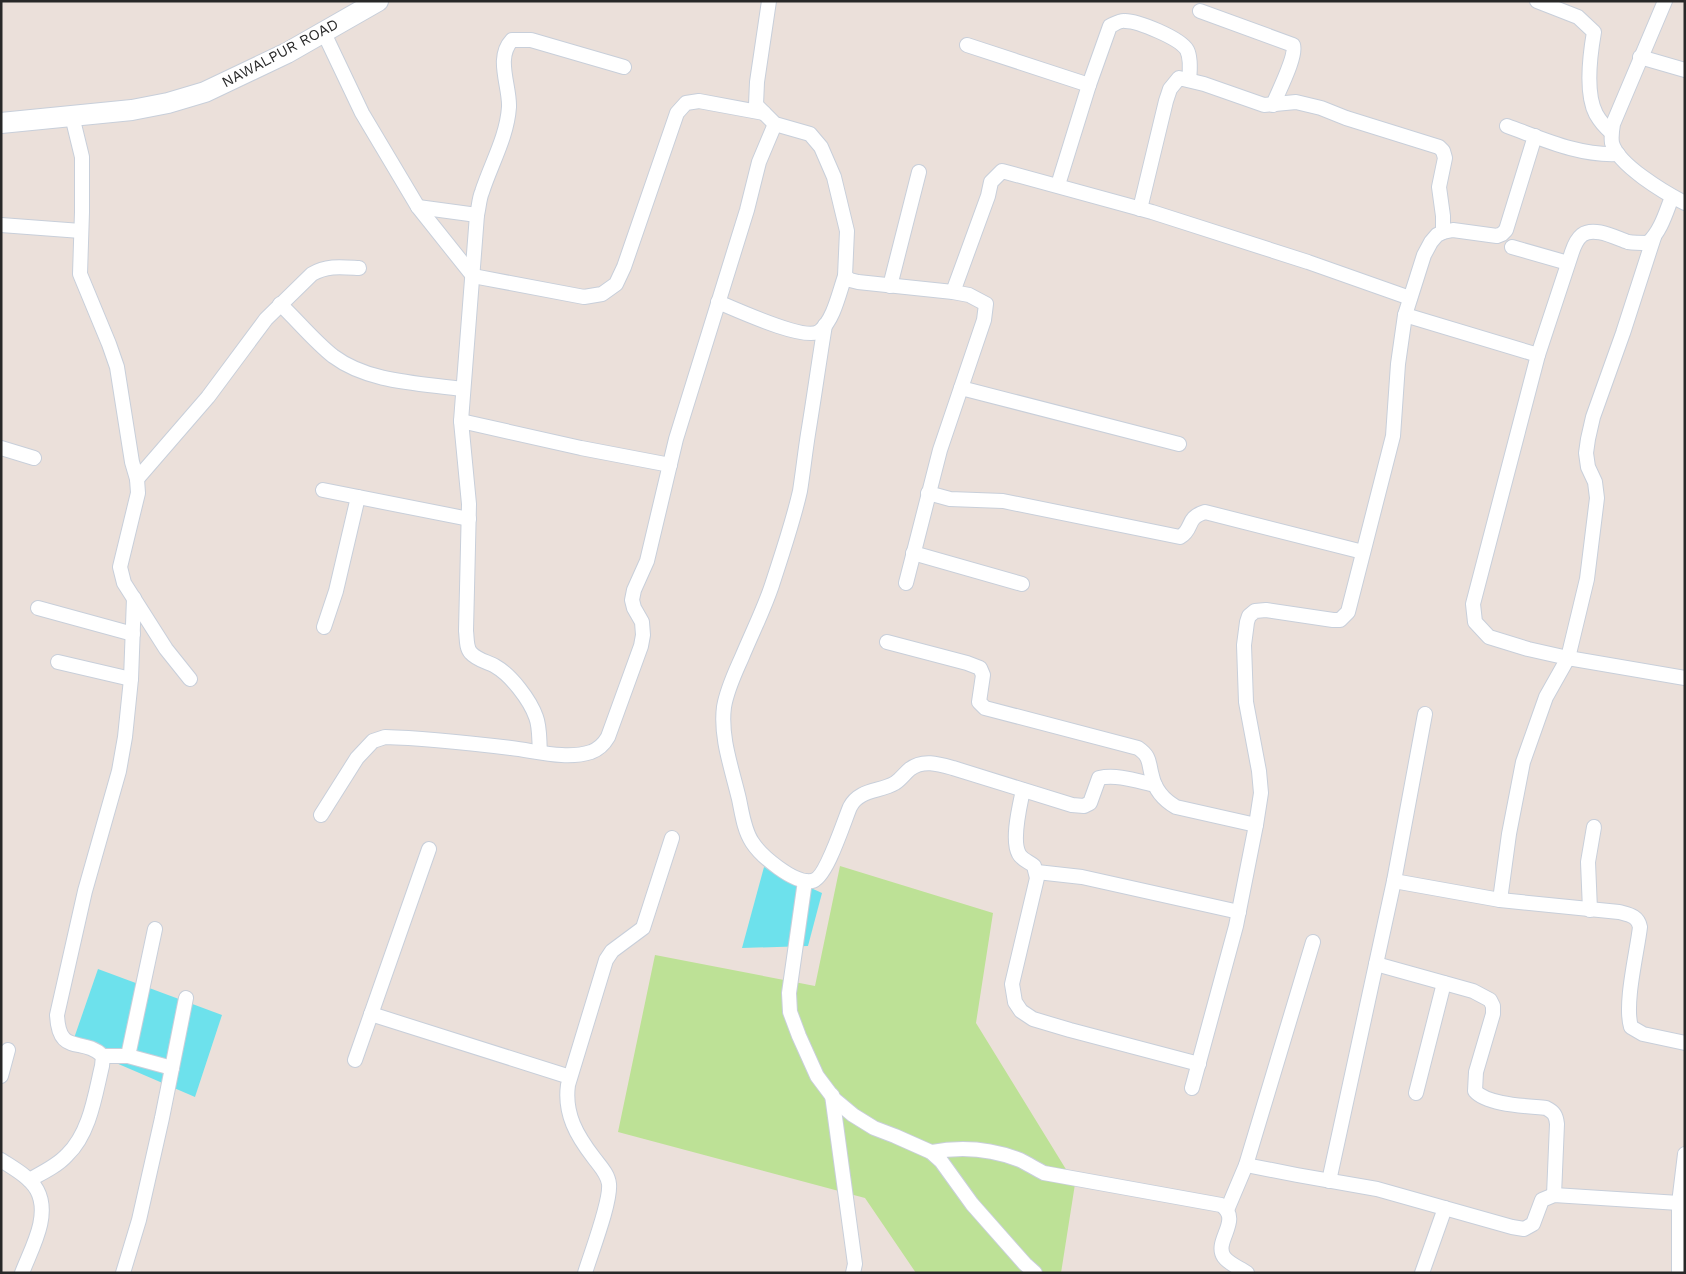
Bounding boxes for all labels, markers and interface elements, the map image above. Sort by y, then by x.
street label: NAWALPUR ROAD [219,15,341,91]

